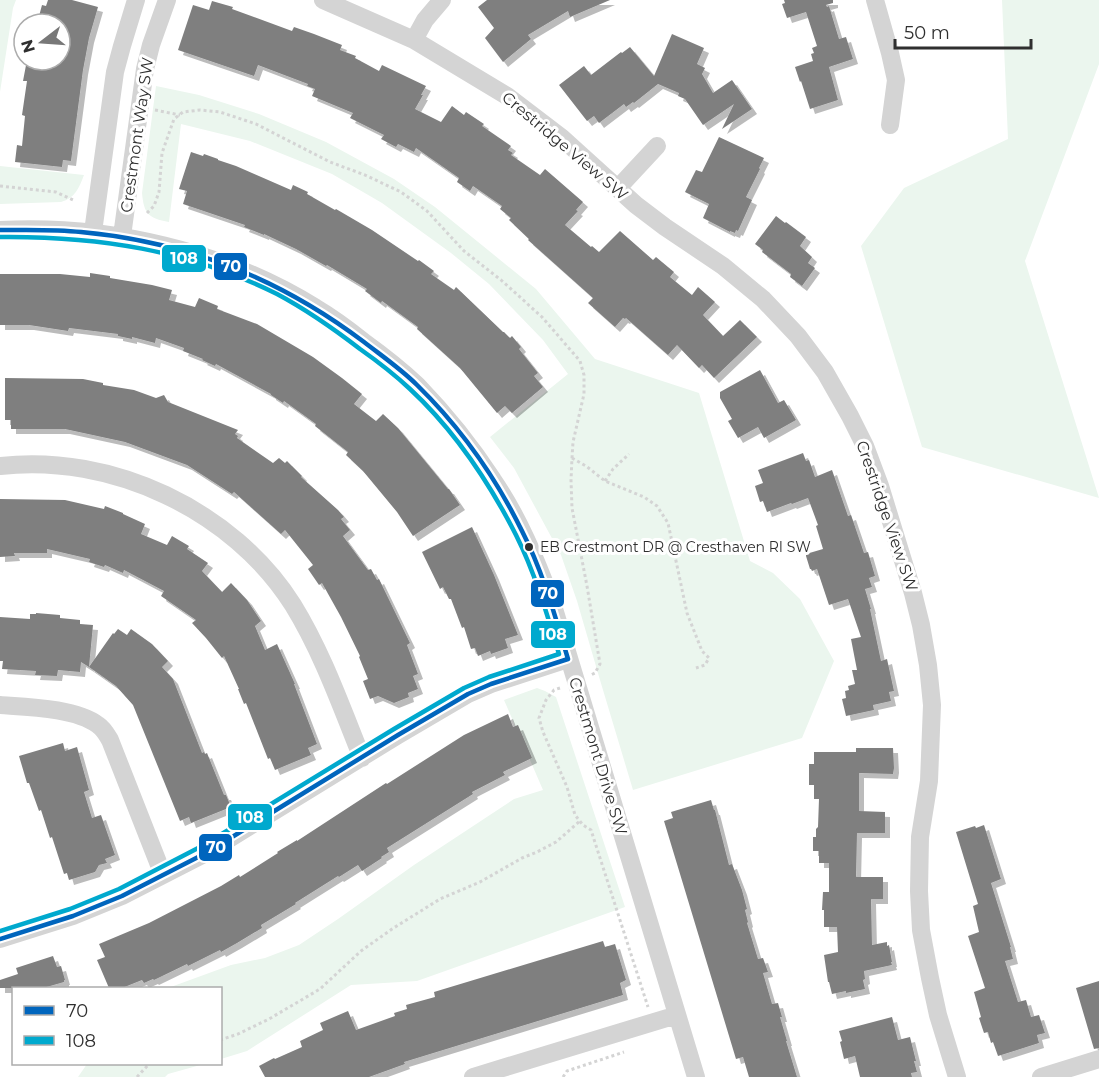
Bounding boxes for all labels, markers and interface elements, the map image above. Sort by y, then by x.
north arrow [12,12,72,72]
scale bar [895,12,1032,50]
text: 50 m [904,22,950,44]
text: N [17,37,39,55]
street label: Crestmont Way SW [117,56,157,214]
street label: Crestridge View SW [498,88,632,204]
line badge: 108 [161,244,207,273]
text: 108 [170,249,198,268]
line badge: 70 [213,252,248,281]
text: 70 [221,257,241,276]
street label: Crestridge View SW [852,438,922,594]
place label: EB Crestmont DR @ Cresthaven RI SW [540,538,811,556]
marker: EB Crestmont DR @ Cresthaven RI SW [523,541,535,553]
line badge: 70 [530,579,565,608]
text: 70 [538,584,558,603]
line badge: 108 [530,620,576,649]
text: 108 [539,625,567,644]
street label: Crestmont Drive SW [565,675,631,837]
line badge: 108 [227,803,273,831]
text: 108 [236,808,264,827]
line badge: 70 [198,833,233,862]
text: 70 [206,838,226,857]
legend [12,987,222,1065]
text: 70 [66,1000,88,1022]
text: 108 [66,1030,96,1052]

